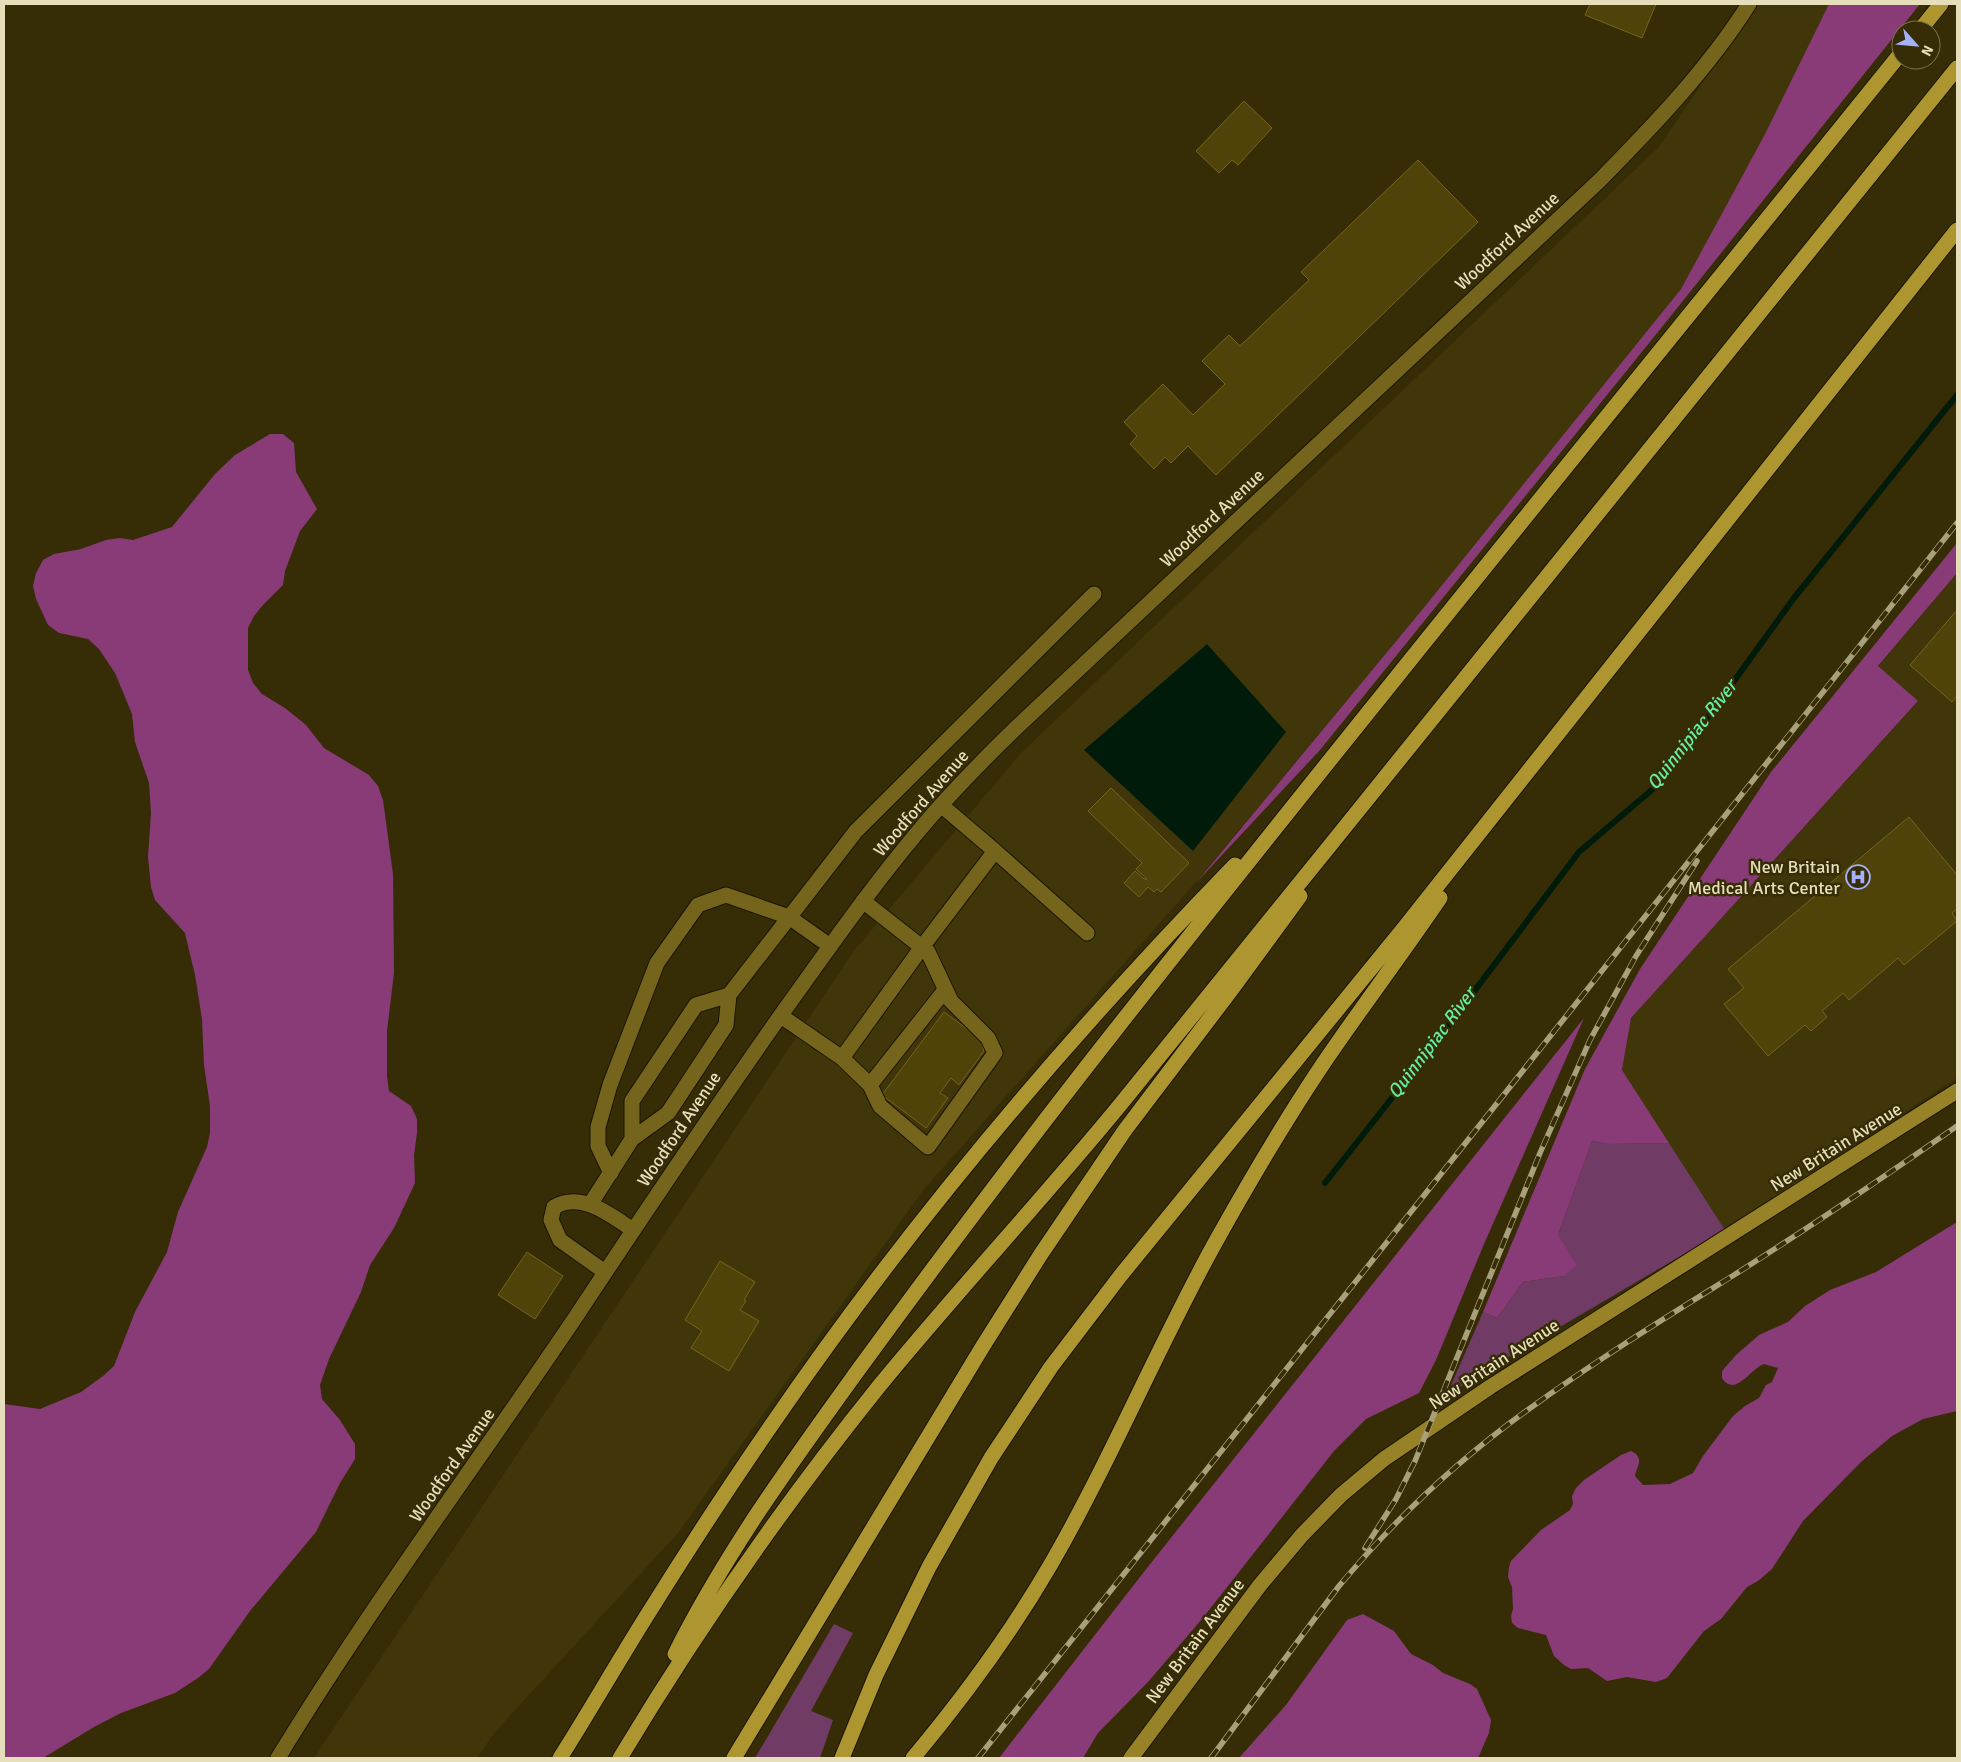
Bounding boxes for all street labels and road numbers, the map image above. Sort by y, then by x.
street label: Woodford Avenue [1450,187,1564,295]
street label: Woodford Avenue [1155,464,1269,572]
street label: Woodford Avenue [869,745,973,861]
street label: Woodford Avenue [632,1067,726,1191]
street label: New Britain Avenue [1766,1098,1906,1196]
street label: New Britain Avenue [1425,1314,1563,1414]
street label: Woodford Avenue [404,1404,500,1526]
street label: New Britain Avenue [1141,1574,1249,1708]

